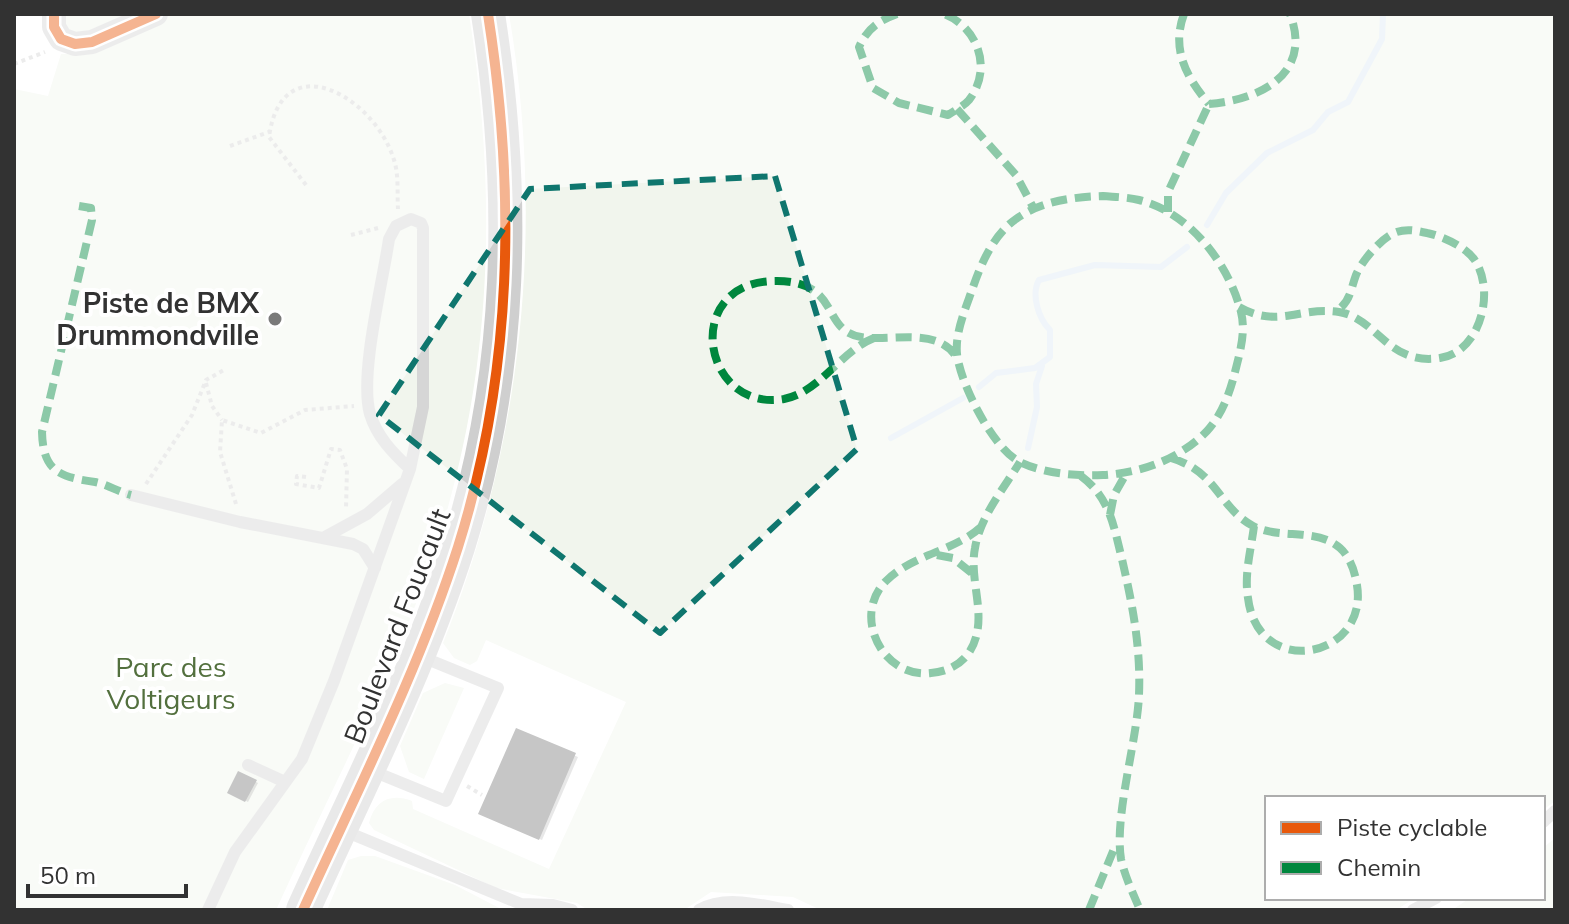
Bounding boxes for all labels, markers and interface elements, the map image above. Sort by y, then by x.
place label: Piste de BMX Drummondville [56,285,260,352]
marker: Piste de BMX Drummondville [266,310,284,328]
street label: Boulevard Foucault [336,503,458,748]
park label: Parc des Voltigeurs [106,649,236,716]
legend [1265,796,1545,900]
text: Piste cyclable [1337,812,1487,842]
scale bar [28,848,186,898]
text: Chemin [1337,852,1421,882]
text: 50 m [40,860,96,890]

